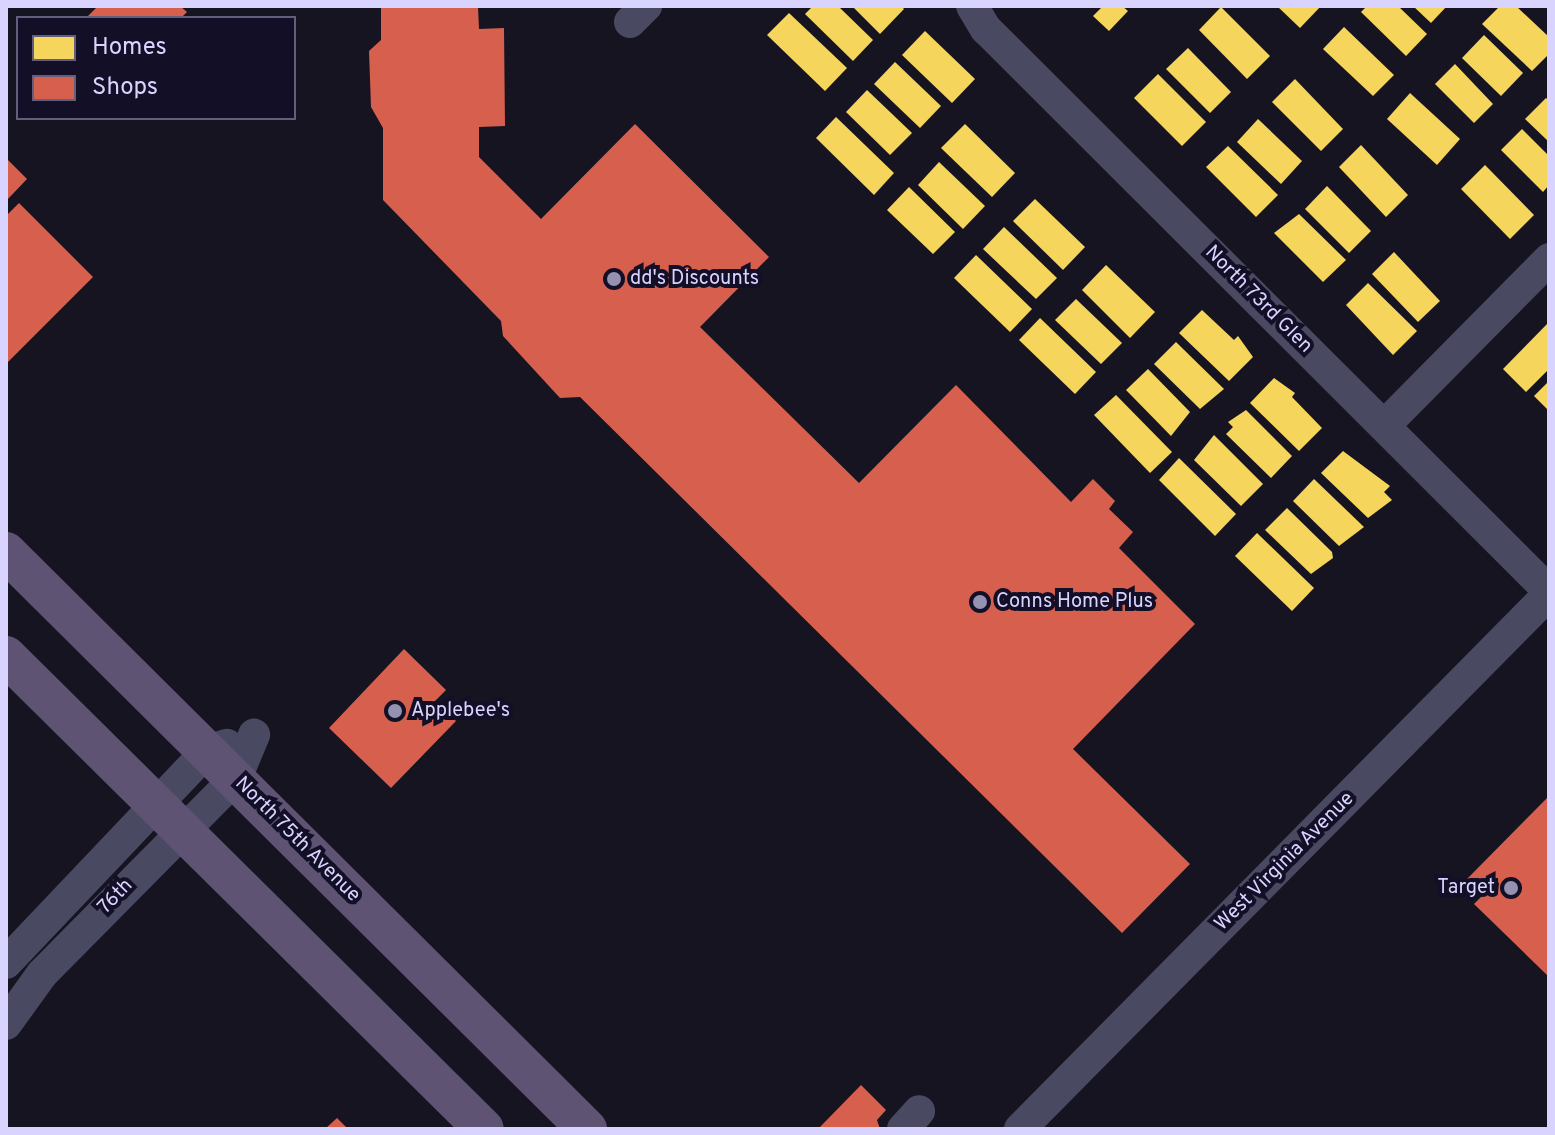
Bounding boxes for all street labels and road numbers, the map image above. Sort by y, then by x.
street label: North 73rd Glen [1199,241,1317,359]
street label: North 75th Avenue [229,772,365,908]
street label: West Virginia Avenue [1210,787,1360,937]
street label: 76th [94,874,138,920]

